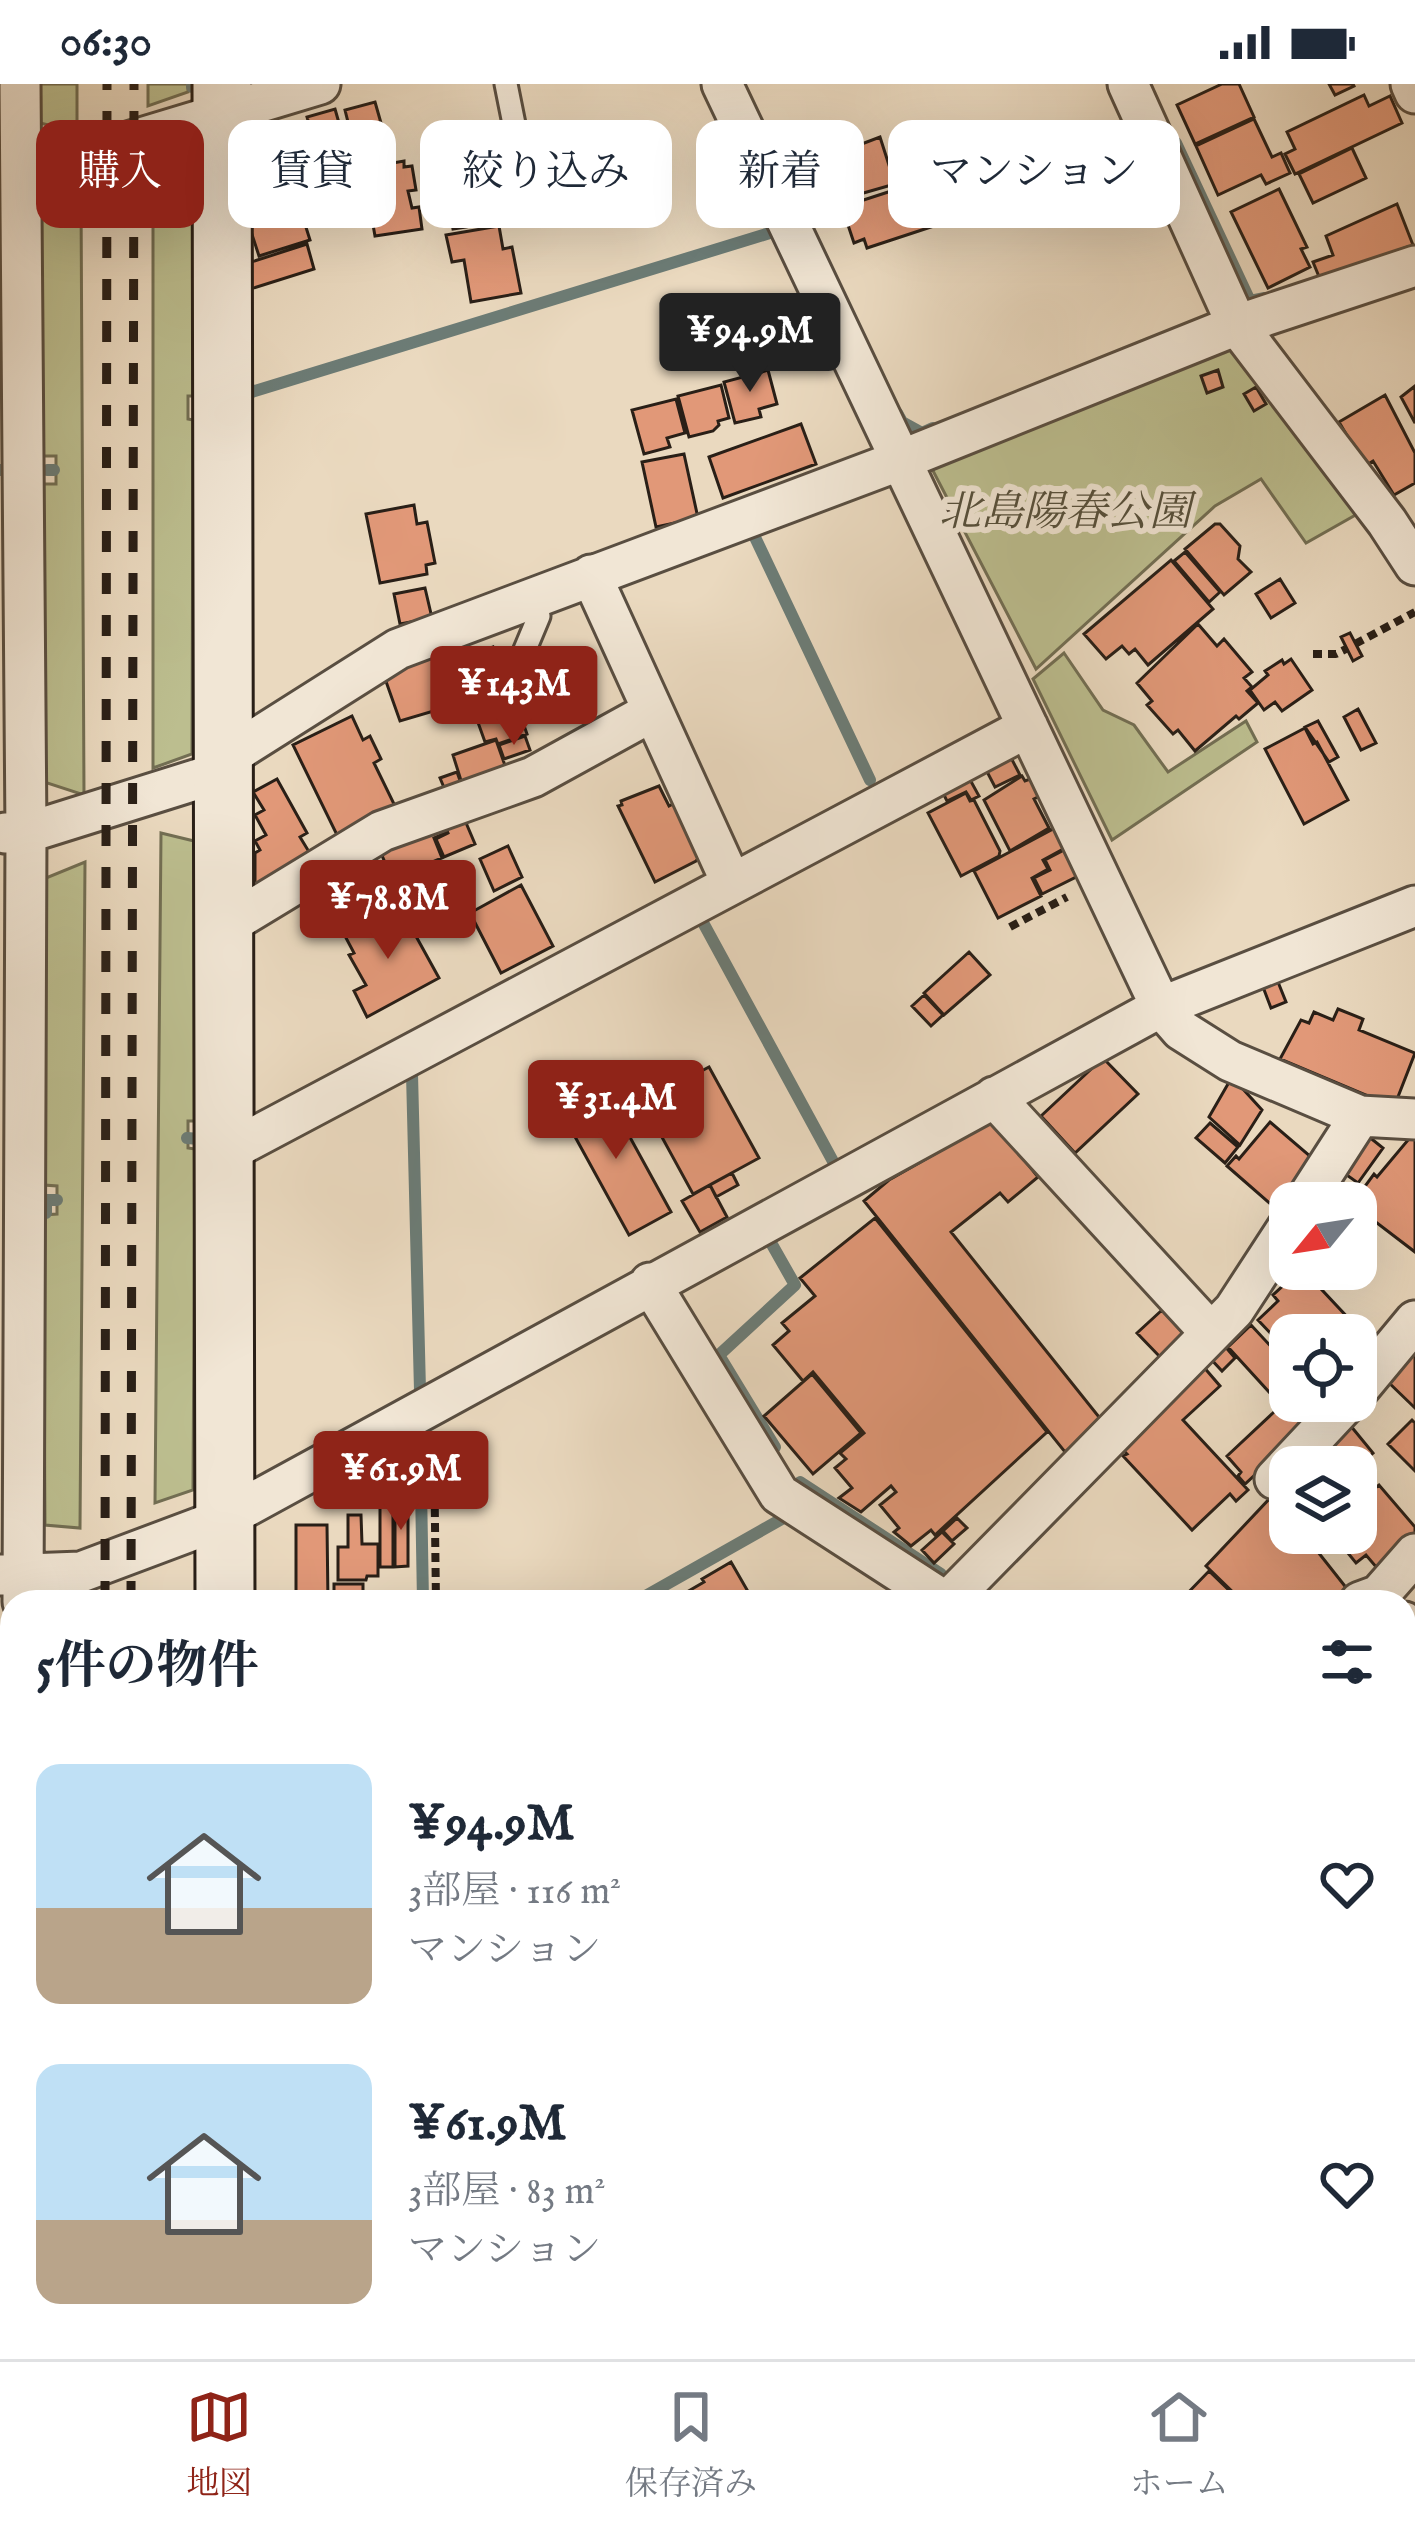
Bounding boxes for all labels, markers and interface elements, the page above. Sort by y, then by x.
text: 06:30 [60,14,152,71]
chip: 購入 [36,120,204,228]
chip: 賃貸 [228,120,396,228]
chip: 絞り込み [420,120,672,228]
chip: 新着 [696,120,864,228]
chip: マンション [888,120,1180,228]
pin: ¥94.9M [652,293,848,395]
text: ¥94.9M [686,307,814,356]
park label: 北島陽春公園 [939,487,1197,540]
pin: ¥143M [430,646,598,748]
text: ¥143M [457,660,571,709]
pin: ¥78.8M [290,860,486,962]
text: ¥78.8M [327,874,449,923]
pin: ¥31.4M [518,1060,714,1162]
text: ¥31.4M [555,1074,677,1123]
north arrow [1269,1182,1377,1290]
map controls [1269,1182,1377,1554]
button: locate [1269,1314,1377,1422]
pin: ¥61.9M [303,1431,499,1533]
text: ¥61.9M [340,1445,462,1494]
button: layers [1269,1446,1377,1554]
icon: filters [1314,1629,1380,1695]
text: 5件の物件 [36,1636,258,1701]
text: ¥94.9M [408,1793,574,1858]
icon: home [132,1812,276,1956]
icon: heart [1314,1851,1380,1917]
text: 3部屋 · 116 m² [408,1868,621,1917]
text: マンション [408,1927,601,1976]
text: ¥61.9M [408,2093,567,2158]
icon: home [132,2112,276,2256]
icon: heart [1314,2151,1380,2217]
text: 3部屋 · 83 m² [408,2168,606,2217]
text: マンション [408,2227,601,2276]
tab: 地図 [186,2384,252,2506]
tab: 保存済み [625,2384,757,2506]
tab: ホーム [1130,2384,1229,2506]

